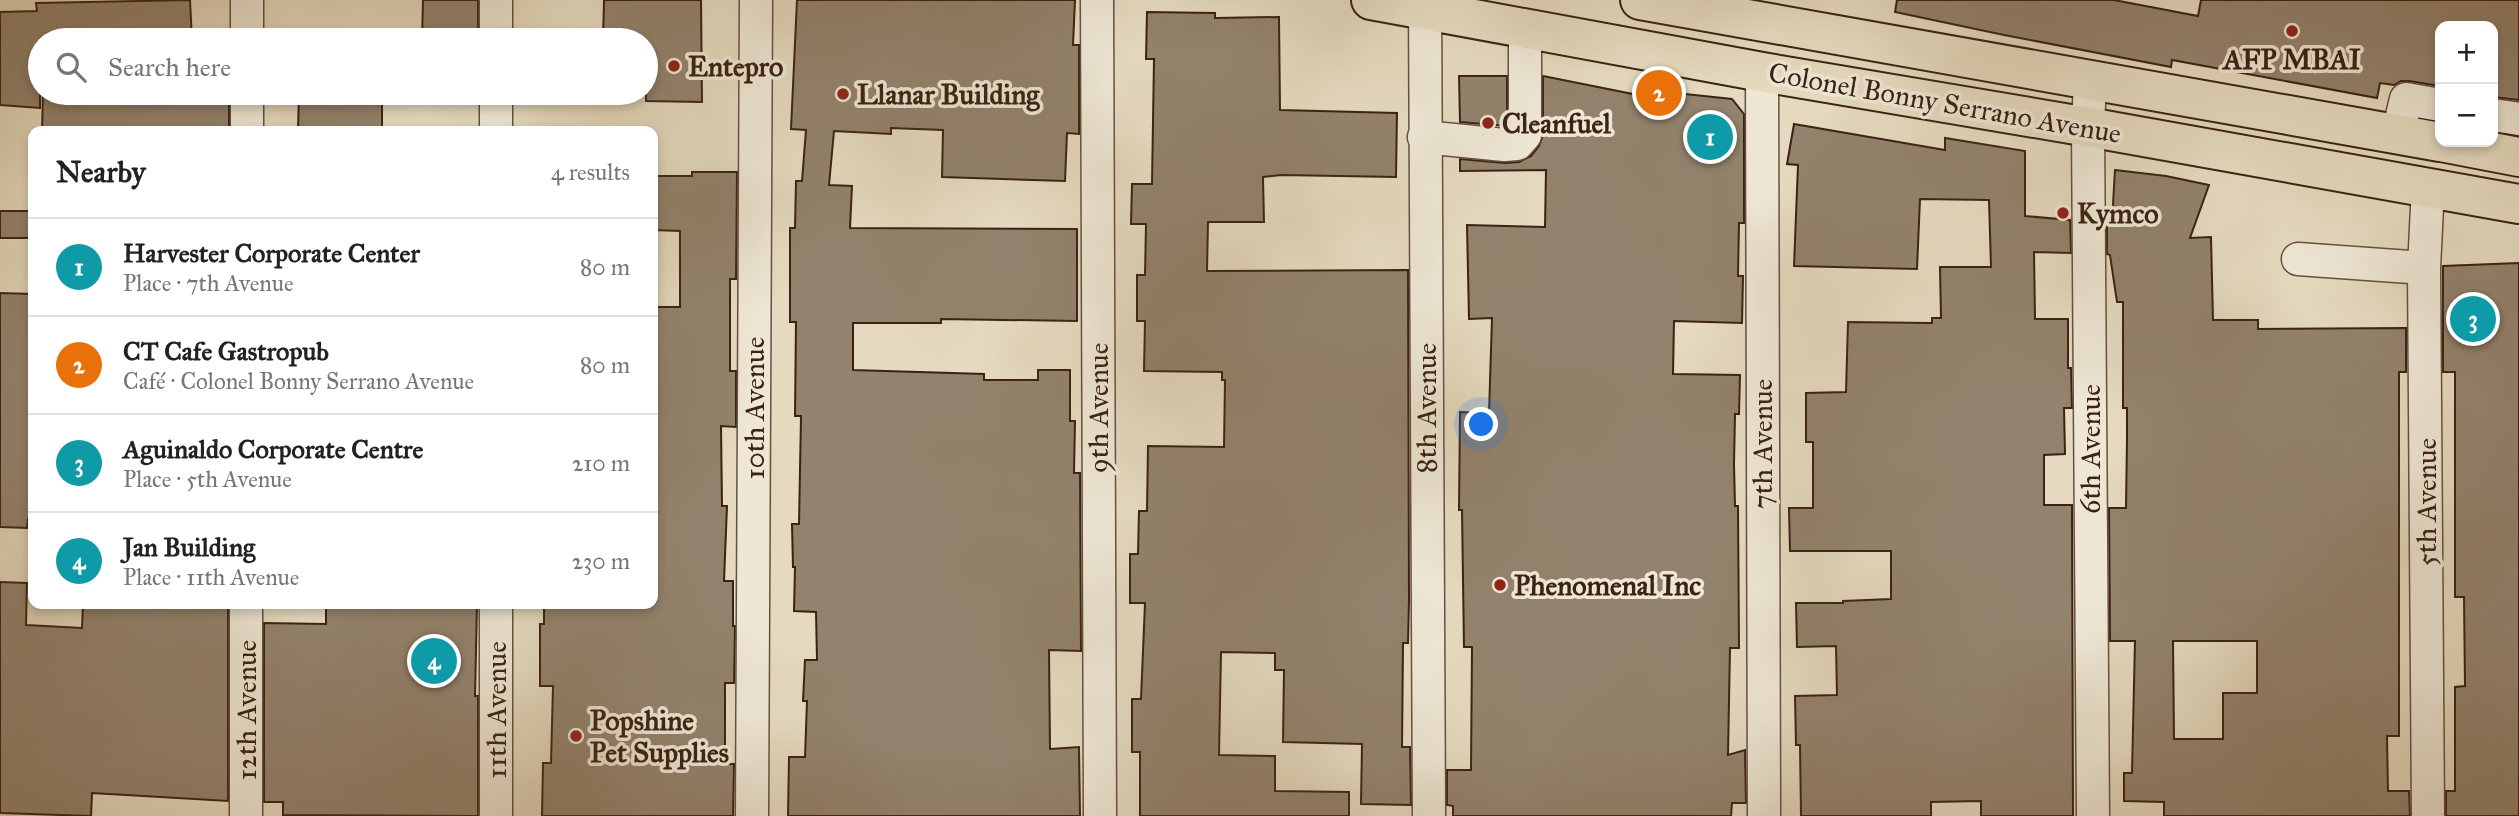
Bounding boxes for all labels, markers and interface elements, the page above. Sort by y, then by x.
map controls [2435,21,2498,147]
button: + [2435,21,2498,84]
marker: AFP MBAI [2284,23,2300,39]
search box [28,28,658,105]
place label: AFP MBAI [2221,42,2361,77]
icon: search [52,48,90,86]
place label: Entepro [688,49,783,84]
text: Search here [108,51,231,83]
street label: Colonel Bonny Serrano Avenue [1766,55,2124,151]
marker: Entepro [666,58,682,74]
pin: 2 [1636,67,1682,119]
place label: Llanar Building [857,77,1040,112]
button: − [2435,84,2498,147]
marker: Llanar Building [835,86,851,102]
place label: Cleanfuel [1502,106,1611,141]
pin: 1 [1687,111,1733,163]
marker: Cleanfuel [1480,115,1496,131]
text: Nearby [56,154,146,190]
text: 4 results [551,158,630,186]
place label: Kymco [2077,196,2159,231]
marker: Kymco [2055,205,2071,221]
text: Harvester Corporate Center [123,237,420,269]
text: 1 [74,253,84,281]
text: 80 m [580,253,630,281]
text: Place · 7th Avenue [123,269,294,297]
pin: 3 [2450,293,2496,345]
text: CT Cafe Gastropub [123,335,329,367]
street label: 10th Avenue [737,337,772,479]
street label: 9th Avenue [1081,343,1116,473]
street label: 8th Avenue [1409,343,1444,473]
text: 2 [73,351,85,379]
text: 80 m [580,351,630,379]
text: Café · Colonel Bonny Serrano Avenue [123,367,474,395]
street label: 7th Avenue [1745,379,1780,509]
street label: 6th Avenue [2073,384,2108,514]
your location [1464,407,1498,441]
text: Aguinaldo Corporate Centre [123,433,423,465]
street label: 5th Avenue [2409,438,2444,566]
text: 3 [74,449,84,477]
text: 210 m [572,449,630,477]
text: Place · 5th Avenue [123,465,292,493]
text: Jan Building [123,531,255,563]
text: 4 [73,547,85,575]
text: 230 m [572,547,630,575]
text: Place · 11th Avenue [123,563,299,591]
place label: Phenomenal Inc [1514,568,1701,603]
marker: Phenomenal Inc [1492,577,1508,593]
pin: 4 [411,635,457,687]
street label: 12th Avenue [229,640,264,780]
street label: 11th Avenue [479,641,514,779]
place label: Popshine Pet Supplies [590,703,729,770]
marker: Popshine Pet Supplies [568,728,584,744]

